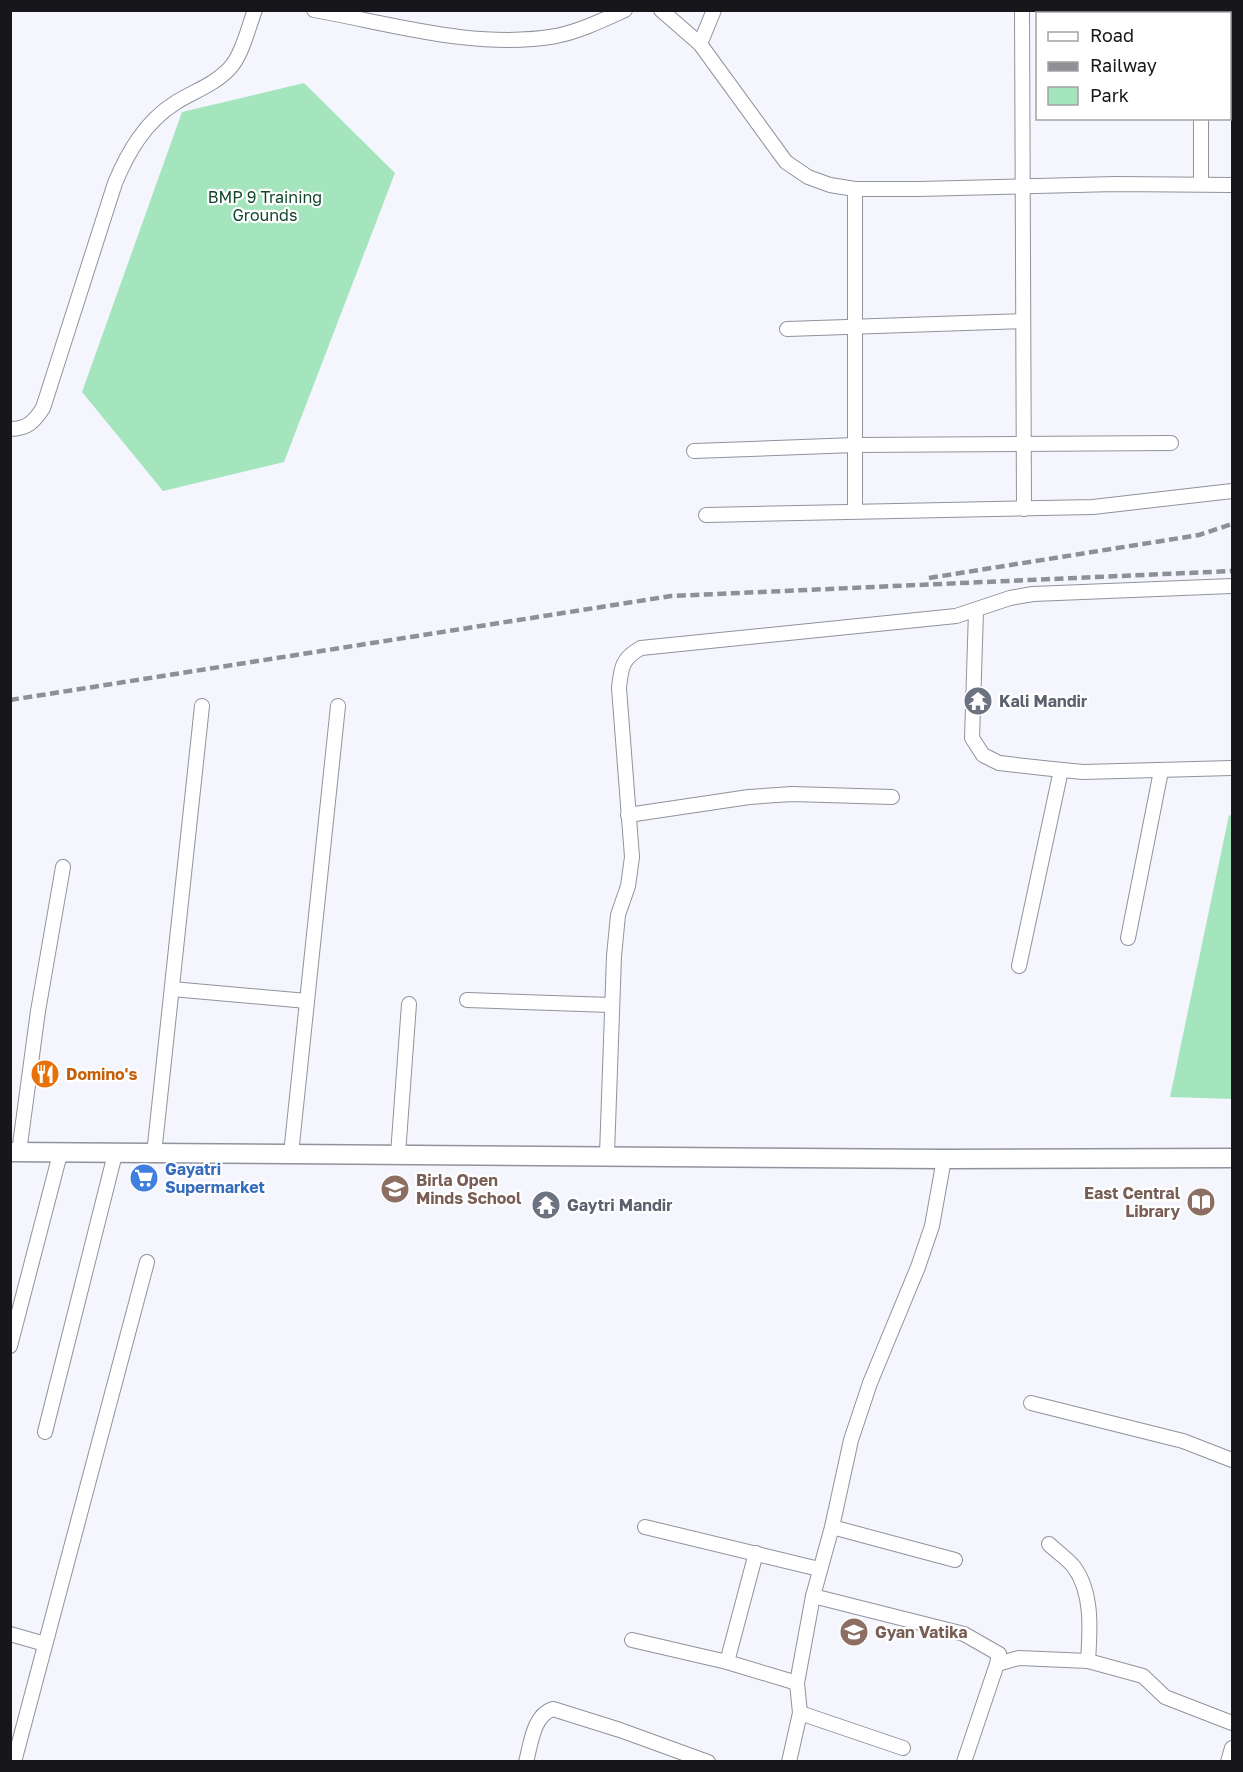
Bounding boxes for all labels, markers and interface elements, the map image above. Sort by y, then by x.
legend [1036,12,1231,120]
text: Road [1090,24,1134,46]
text: Railway [1090,54,1157,76]
text: Park [1090,84,1129,106]
park label: BMP 9 Training Grounds [208,187,322,225]
temple icon: Kali Mandir [962,685,994,717]
place label: Kali Mandir [999,691,1087,711]
restaurant icon: Domino's [29,1058,61,1090]
place label: Domino's [66,1064,137,1084]
place label: Gayatri Supermarket [165,1159,265,1197]
supermarket icon: Gayatri Supermarket [128,1162,160,1194]
place label: Birla Open Minds School [416,1170,522,1208]
school or university icon: Birla Open Minds School [379,1173,411,1205]
place label: East Central Library [1084,1183,1181,1221]
library icon: East Central Library [1185,1186,1217,1218]
temple icon: Gaytri Mandir [530,1189,562,1221]
place label: Gaytri Mandir [567,1195,672,1215]
school or university icon: Gyan Vatika [838,1616,870,1648]
place label: Gyan Vatika [875,1622,968,1642]

